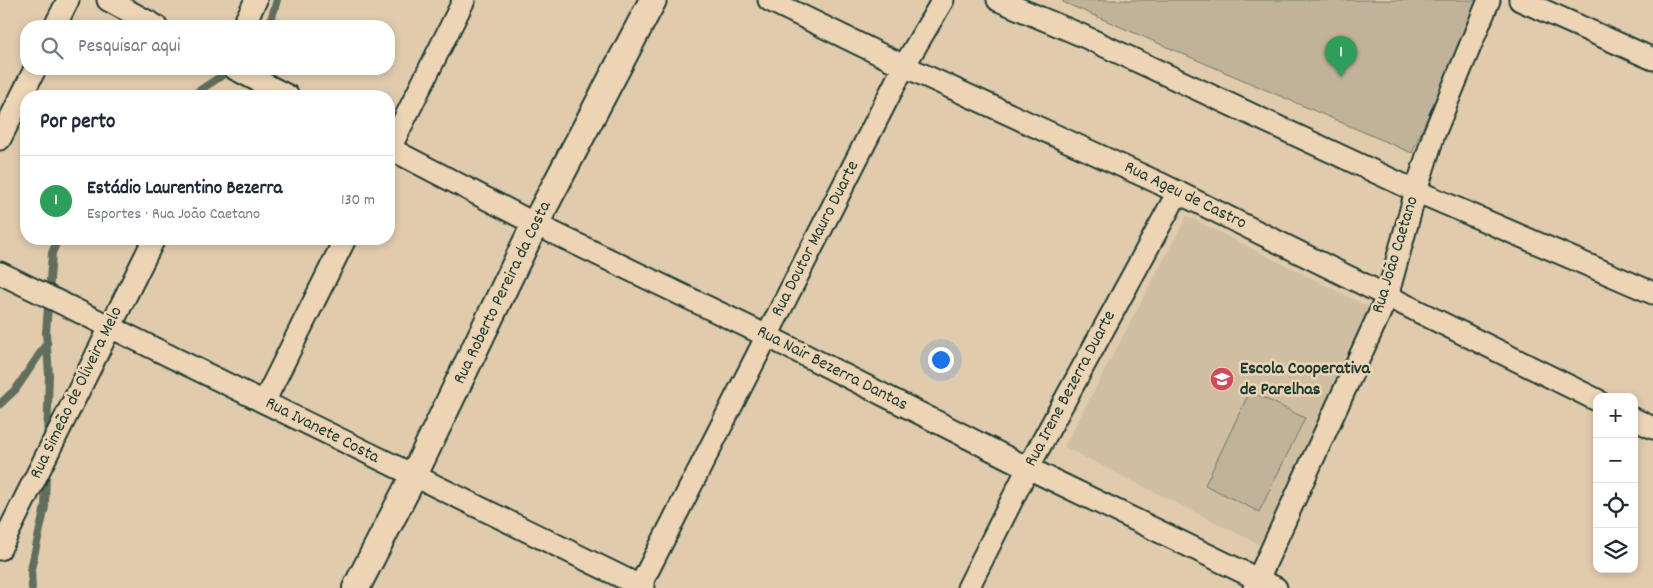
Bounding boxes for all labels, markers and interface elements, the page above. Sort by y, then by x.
search box [20,20,395,75]
icon: search [38,34,66,62]
text: Pesquisar aqui [78,34,180,61]
pin: 1 [1325,36,1357,77]
text: Por perto [40,108,115,138]
street label: Rua Ageu de Castro [1120,156,1250,236]
street label: Rua Doutor Mauro Duarte [766,157,866,321]
text: Estádio Laurentino Bezerra [87,176,282,203]
text: 1 [54,189,58,212]
text: 130 m [341,189,375,212]
street label: Rua João Caetano [1366,193,1426,317]
street label: Rua Roberto Pereira da Costa [448,197,558,389]
text: Esportes · Rua João Caetano [87,203,260,226]
street label: Rua Simeão de Oliveira Melo [24,303,130,483]
street label: Rua Irene Bezerra Duarte [1019,306,1123,471]
street label: Rua Nair Bezerra Dantas [752,320,912,418]
your location [928,347,954,373]
place label: Escola Cooperativa de Parelhas [1240,357,1371,403]
school or university icon: Escola Cooperativa de Parelhas [1209,366,1235,392]
street label: Rua Ivanete Costa [261,391,384,471]
map controls [1593,393,1638,573]
button: + [1593,393,1638,438]
button: − [1593,438,1638,483]
button: locate [1593,483,1638,528]
button: layers [1593,528,1638,573]

